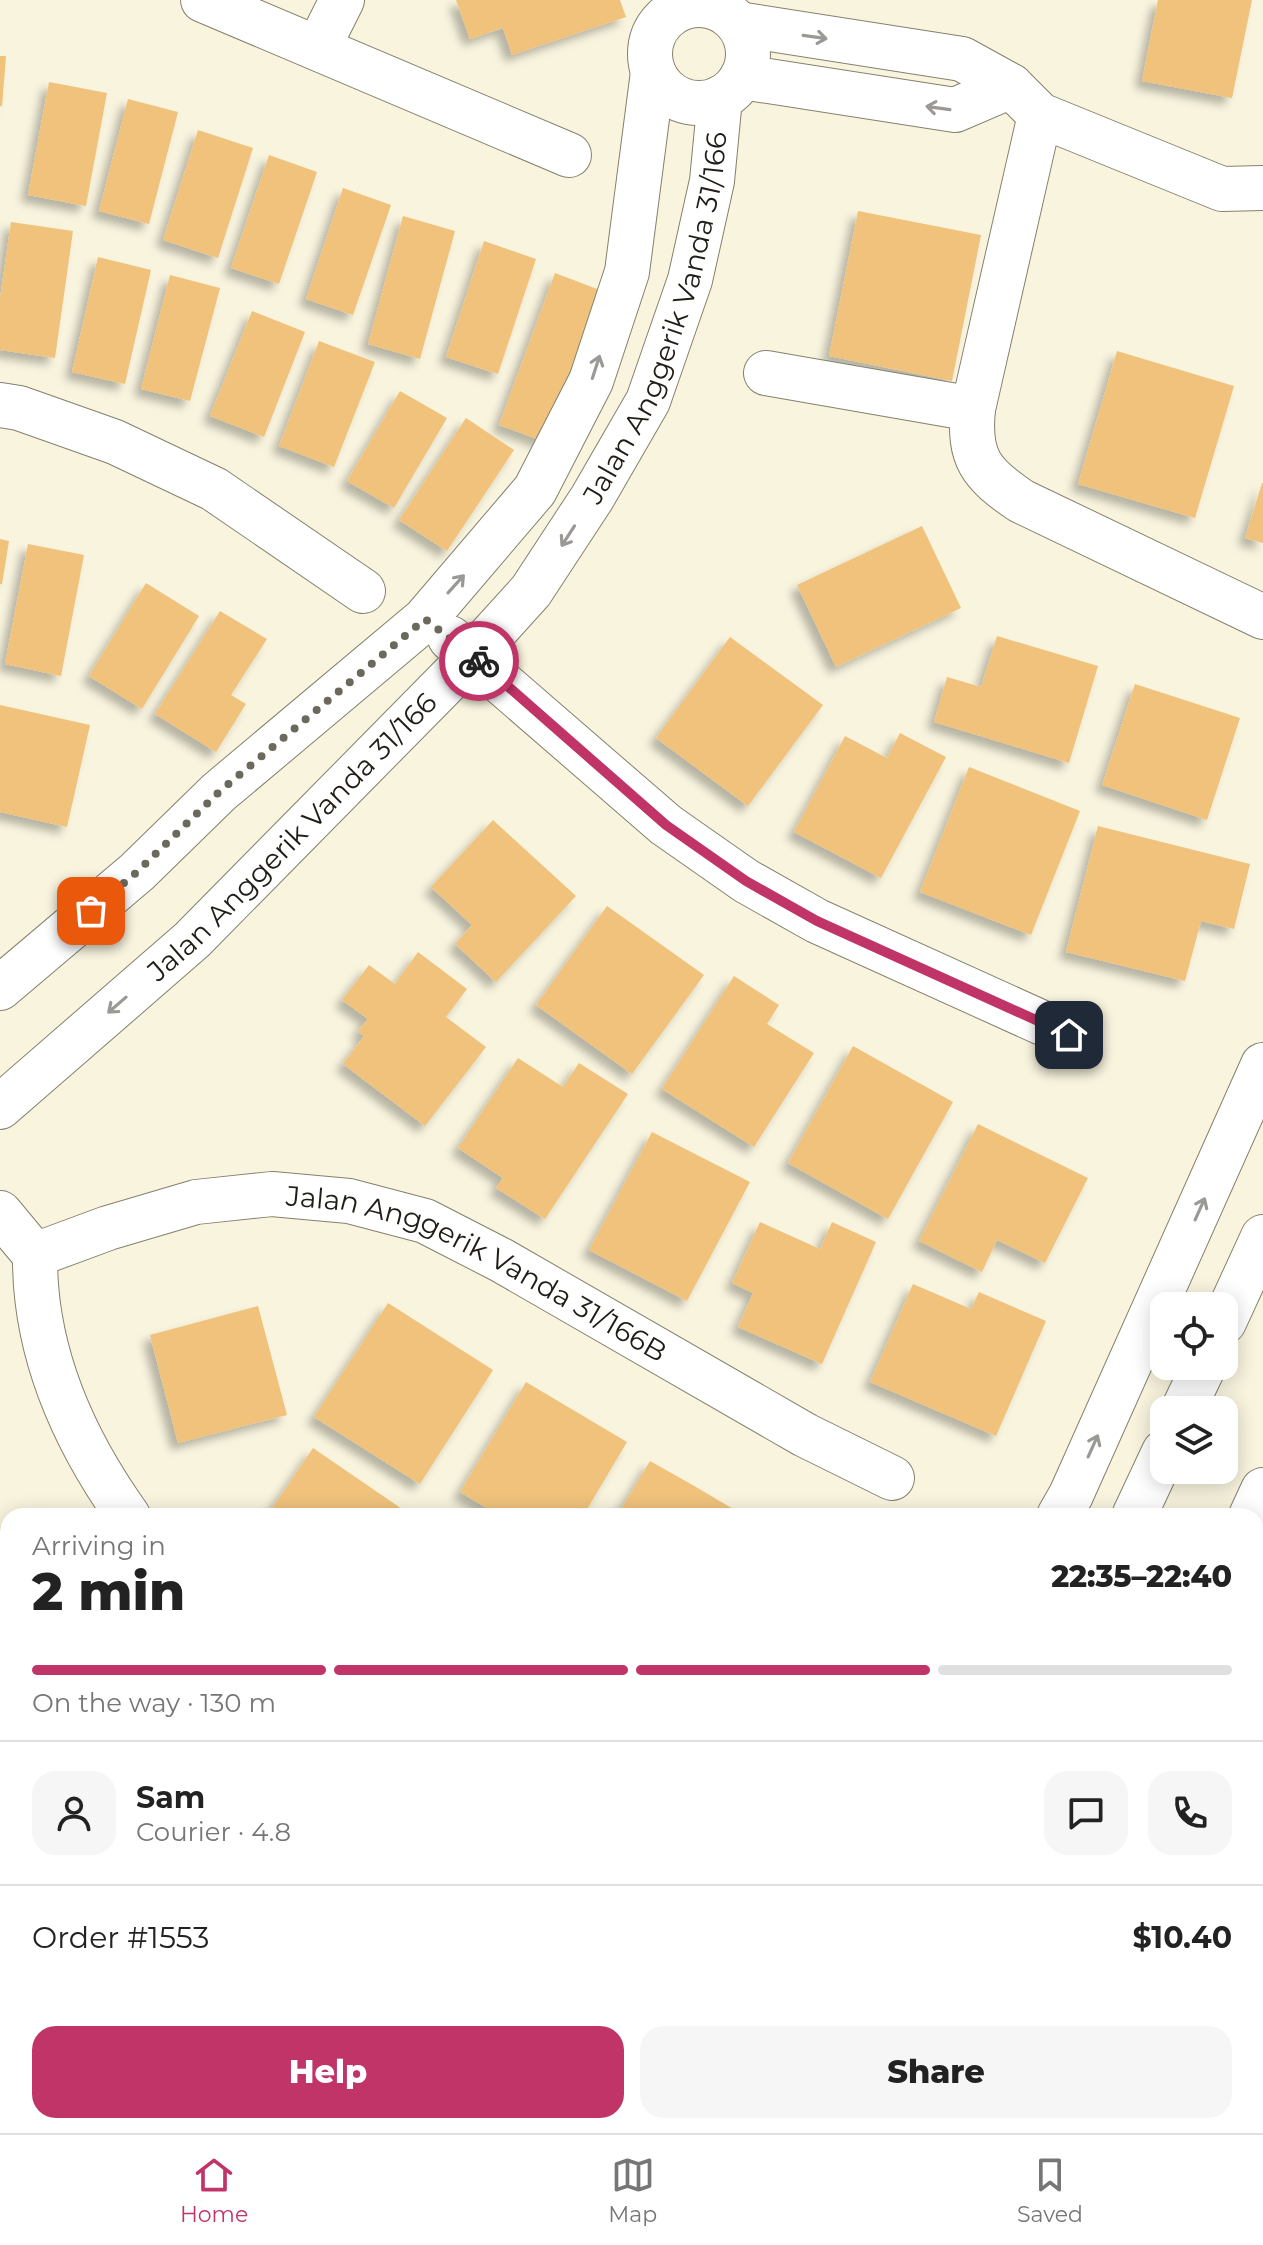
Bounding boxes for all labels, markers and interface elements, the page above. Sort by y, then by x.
one-way arrow [802,30,827,45]
one-way arrow [926,100,951,115]
street label: Jalan Anggerik Vanda 31/166 [575,130,734,510]
one-way arrow [589,355,604,380]
one-way arrow [559,524,576,546]
one-way arrow [447,574,465,594]
courier [439,621,519,701]
icon: bike [457,639,501,683]
street label: Jalan Anggerik Vanda 31/166 [140,685,443,989]
pin [57,877,125,945]
icon: bag [69,889,113,933]
one-way arrow [107,996,128,1014]
pin [1035,1001,1103,1069]
icon: home [1047,1013,1091,1057]
street label: Jalan Anggerik Vanda 31/166B [284,1178,673,1369]
one-way arrow [1193,1197,1208,1221]
map controls [1150,1292,1238,1484]
button: locate [1150,1292,1238,1380]
button: layers [1150,1396,1238,1484]
one-way arrow [1086,1434,1101,1458]
text: Arriving in [32,1530,166,1562]
text: 22:35–22:40 [1051,1558,1232,1595]
text: 2 min [32,1560,185,1623]
text: On the way · 130 m [32,1687,276,1719]
button: person [32,1771,116,1855]
button: chat [1044,1771,1128,1855]
button: phone [1148,1771,1232,1855]
text: Sam [136,1779,205,1816]
text: Courier · 4.8 [136,1816,291,1848]
text: Order #1553 [32,1919,209,1956]
text: $10.40 [1133,1919,1232,1956]
button: Help [32,2026,624,2118]
button: Share [640,2026,1232,2118]
tab: Home [180,2153,248,2228]
tab: Map [608,2153,657,2228]
tab: Saved [1017,2153,1083,2228]

